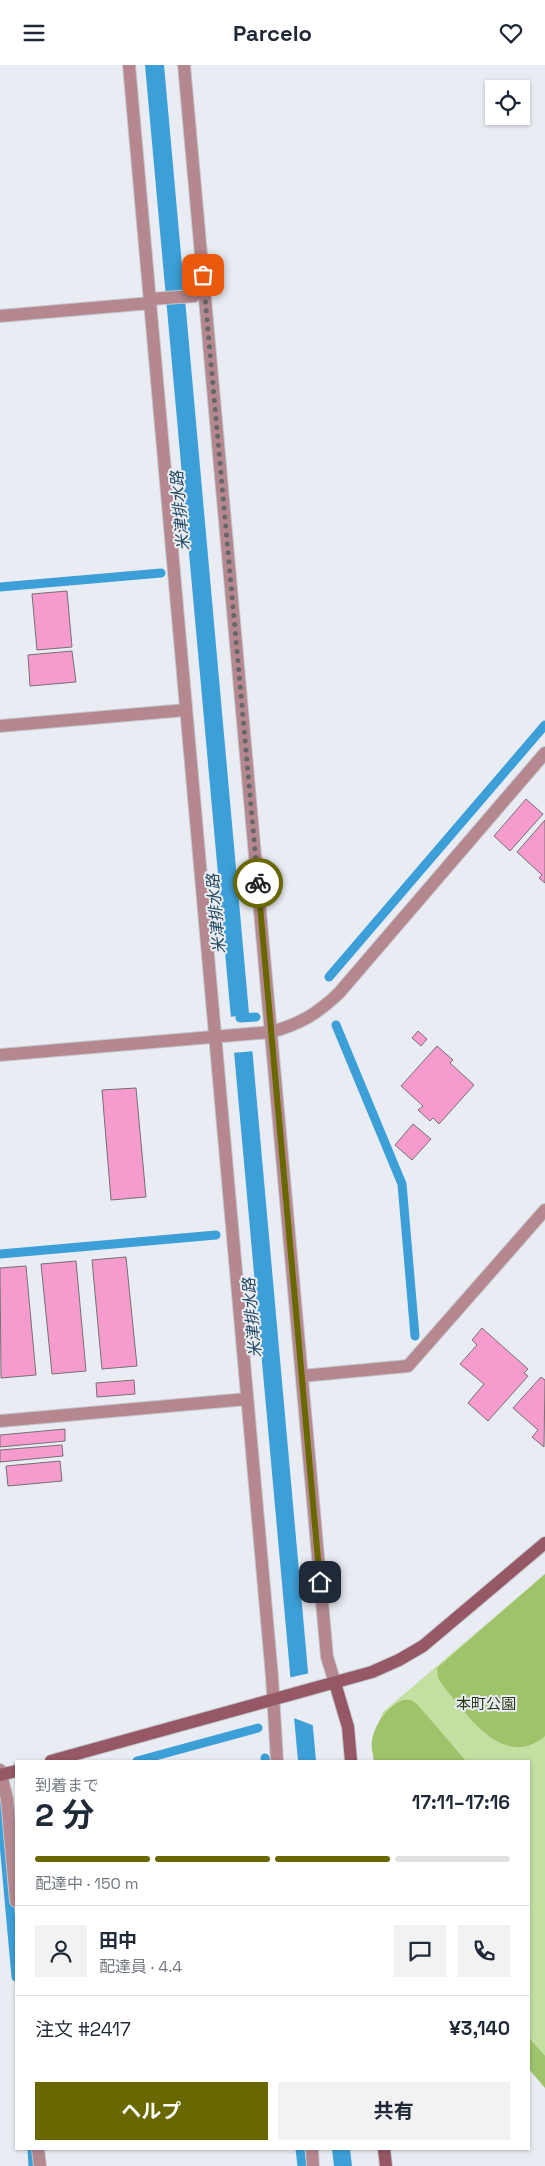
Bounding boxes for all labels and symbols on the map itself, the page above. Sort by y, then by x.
pin [182,254,224,296]
water label: 米津排水路 [166,468,194,552]
courier [233,858,283,908]
water label: 米津排水路 [202,871,230,955]
water label: 米津排水路 [238,1275,266,1359]
pin [299,1561,341,1603]
park label: 本町公園 [456,1694,516,1713]

